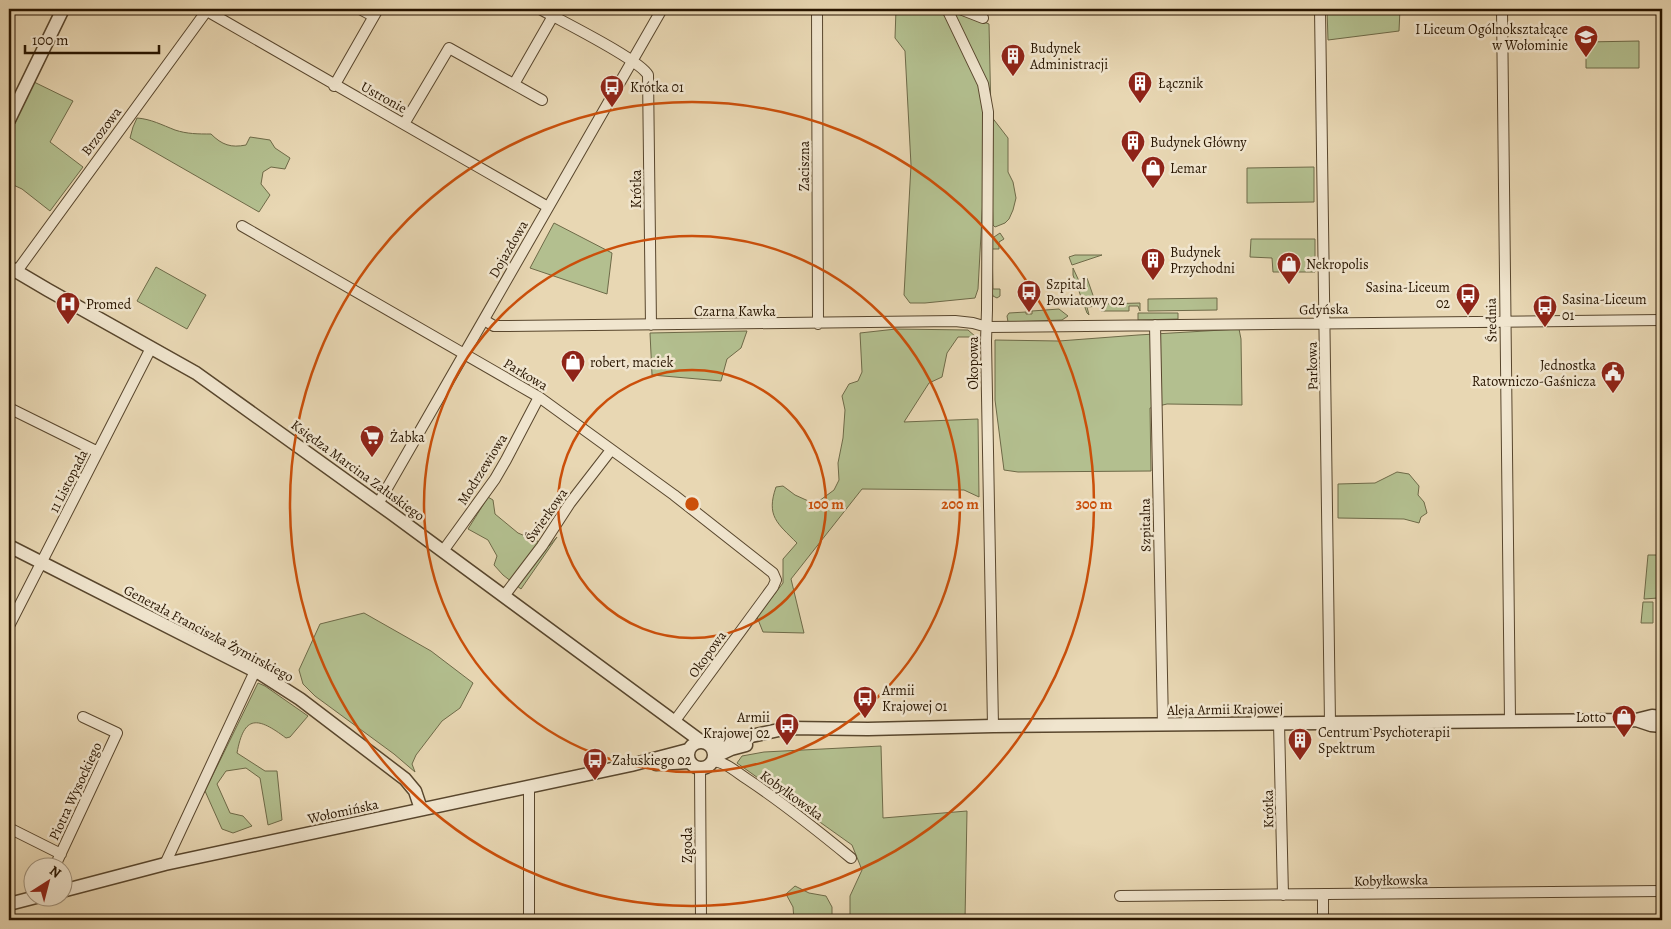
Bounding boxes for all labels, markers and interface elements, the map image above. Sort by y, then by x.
place label: I Liceum Ogólnokształcące w Wołominie [1415,20,1568,55]
scale bar [25,22,159,54]
school or university icon: I Liceum Ogólnokształcące w Wołominie [1573,24,1599,58]
text: 100 m [32,30,69,50]
place label: Budynek Administracji [1029,39,1108,74]
building icon: Budynek Administracji [1000,43,1026,77]
building icon: Łącznik [1127,70,1153,104]
bus stop icon: Krótka 01 [599,74,625,108]
place label: Łącznik [1158,74,1203,93]
street label: Ustronie [357,77,410,118]
place label: Krótka 01 [630,78,684,97]
street label: Brzozowa [77,103,126,160]
building icon: Budynek Główny [1120,129,1146,163]
place label: Budynek Główny [1150,133,1247,152]
street label: Zaciszna [795,140,814,191]
shop icon: Lemar [1140,155,1166,189]
place label: Lemar [1170,159,1208,178]
street label: Krótka [627,169,646,208]
street label: Dojazdowa [484,217,533,282]
place label: Budynek Przychodni [1170,243,1235,278]
building icon: Budynek Przychodni [1140,247,1166,281]
shop icon: Nekropolis [1276,251,1302,285]
place label: Nekropolis [1306,255,1369,274]
place label: Szpital Powiatowy 02 [1046,275,1125,310]
place label: Sasina-Liceum 02 [1365,278,1450,313]
bus stop icon: Szpital Powiatowy 02 [1016,279,1042,313]
bus stop icon: Sasina-Liceum 02 [1455,282,1481,316]
place label: Sasina-Liceum 01 [1562,290,1647,325]
hospital icon: Promed [55,291,81,325]
bus stop icon: Sasina-Liceum 01 [1532,294,1558,328]
place label: Promed [86,295,132,314]
street label: Średnia [1482,297,1501,342]
street label: Gdyńska [1299,300,1349,319]
street label: Czarna Kawka [694,302,776,321]
street label: Okopowa [964,336,983,390]
street label: Parkowa [1303,341,1322,391]
shop icon: robert, maciek [560,349,586,383]
place label: robert, maciek [590,353,673,372]
street label: Parkowa [500,354,552,395]
place label: Jednostka Ratowniczo-Gaśnicza [1472,356,1596,391]
public building icon: Jednostka Ratowniczo-Gaśnicza [1600,360,1626,394]
street label: Księdza Marcina Załuskiego [287,415,428,525]
supermarket icon: Żabka [359,424,385,458]
place label: Żabka [390,428,425,447]
street label: Modrzewiowa [453,430,512,509]
street label: 11 Listopada [44,446,93,516]
street label: Świerkowa [521,484,572,546]
text: 100 m [808,494,844,514]
text: 200 m [941,494,979,514]
text: 300 m [1076,494,1113,514]
centre of rings [683,495,701,513]
street label: Szpitalna [1136,497,1155,552]
street label: Generała Franciszka Żymirskiego [120,580,297,686]
street label: Okopowa [684,627,731,682]
place label: Armii Krajowej 01 [881,681,947,716]
bus stop icon: Armii Krajowej 01 [852,685,878,719]
street label: Aleja Armii Krajowej [1166,699,1283,720]
shop icon: Lotto [1611,704,1637,738]
place label: Armii Krajowej 02 [703,708,770,743]
place label: Lotto [1576,708,1606,727]
bus stop icon: Armii Krajowej 02 [774,712,800,746]
place label: Centrum Psychoterapii Spektrum [1318,723,1450,758]
building icon: Centrum Psychoterapii Spektrum [1287,727,1313,761]
street label: Piotra Wysockiego [44,739,106,843]
bus stop icon: Załuskiego 02 [582,747,608,781]
place label: Załuskiego 02 [612,751,692,770]
street label: Kobyłkowska [756,766,828,825]
street label: Krótka [1259,789,1278,829]
street label: Wołomińska [305,795,381,828]
street label: Zgoda [678,827,697,863]
north arrow [22,856,72,906]
text: N [46,861,65,883]
street label: Kobyłkowska [1354,870,1429,891]

